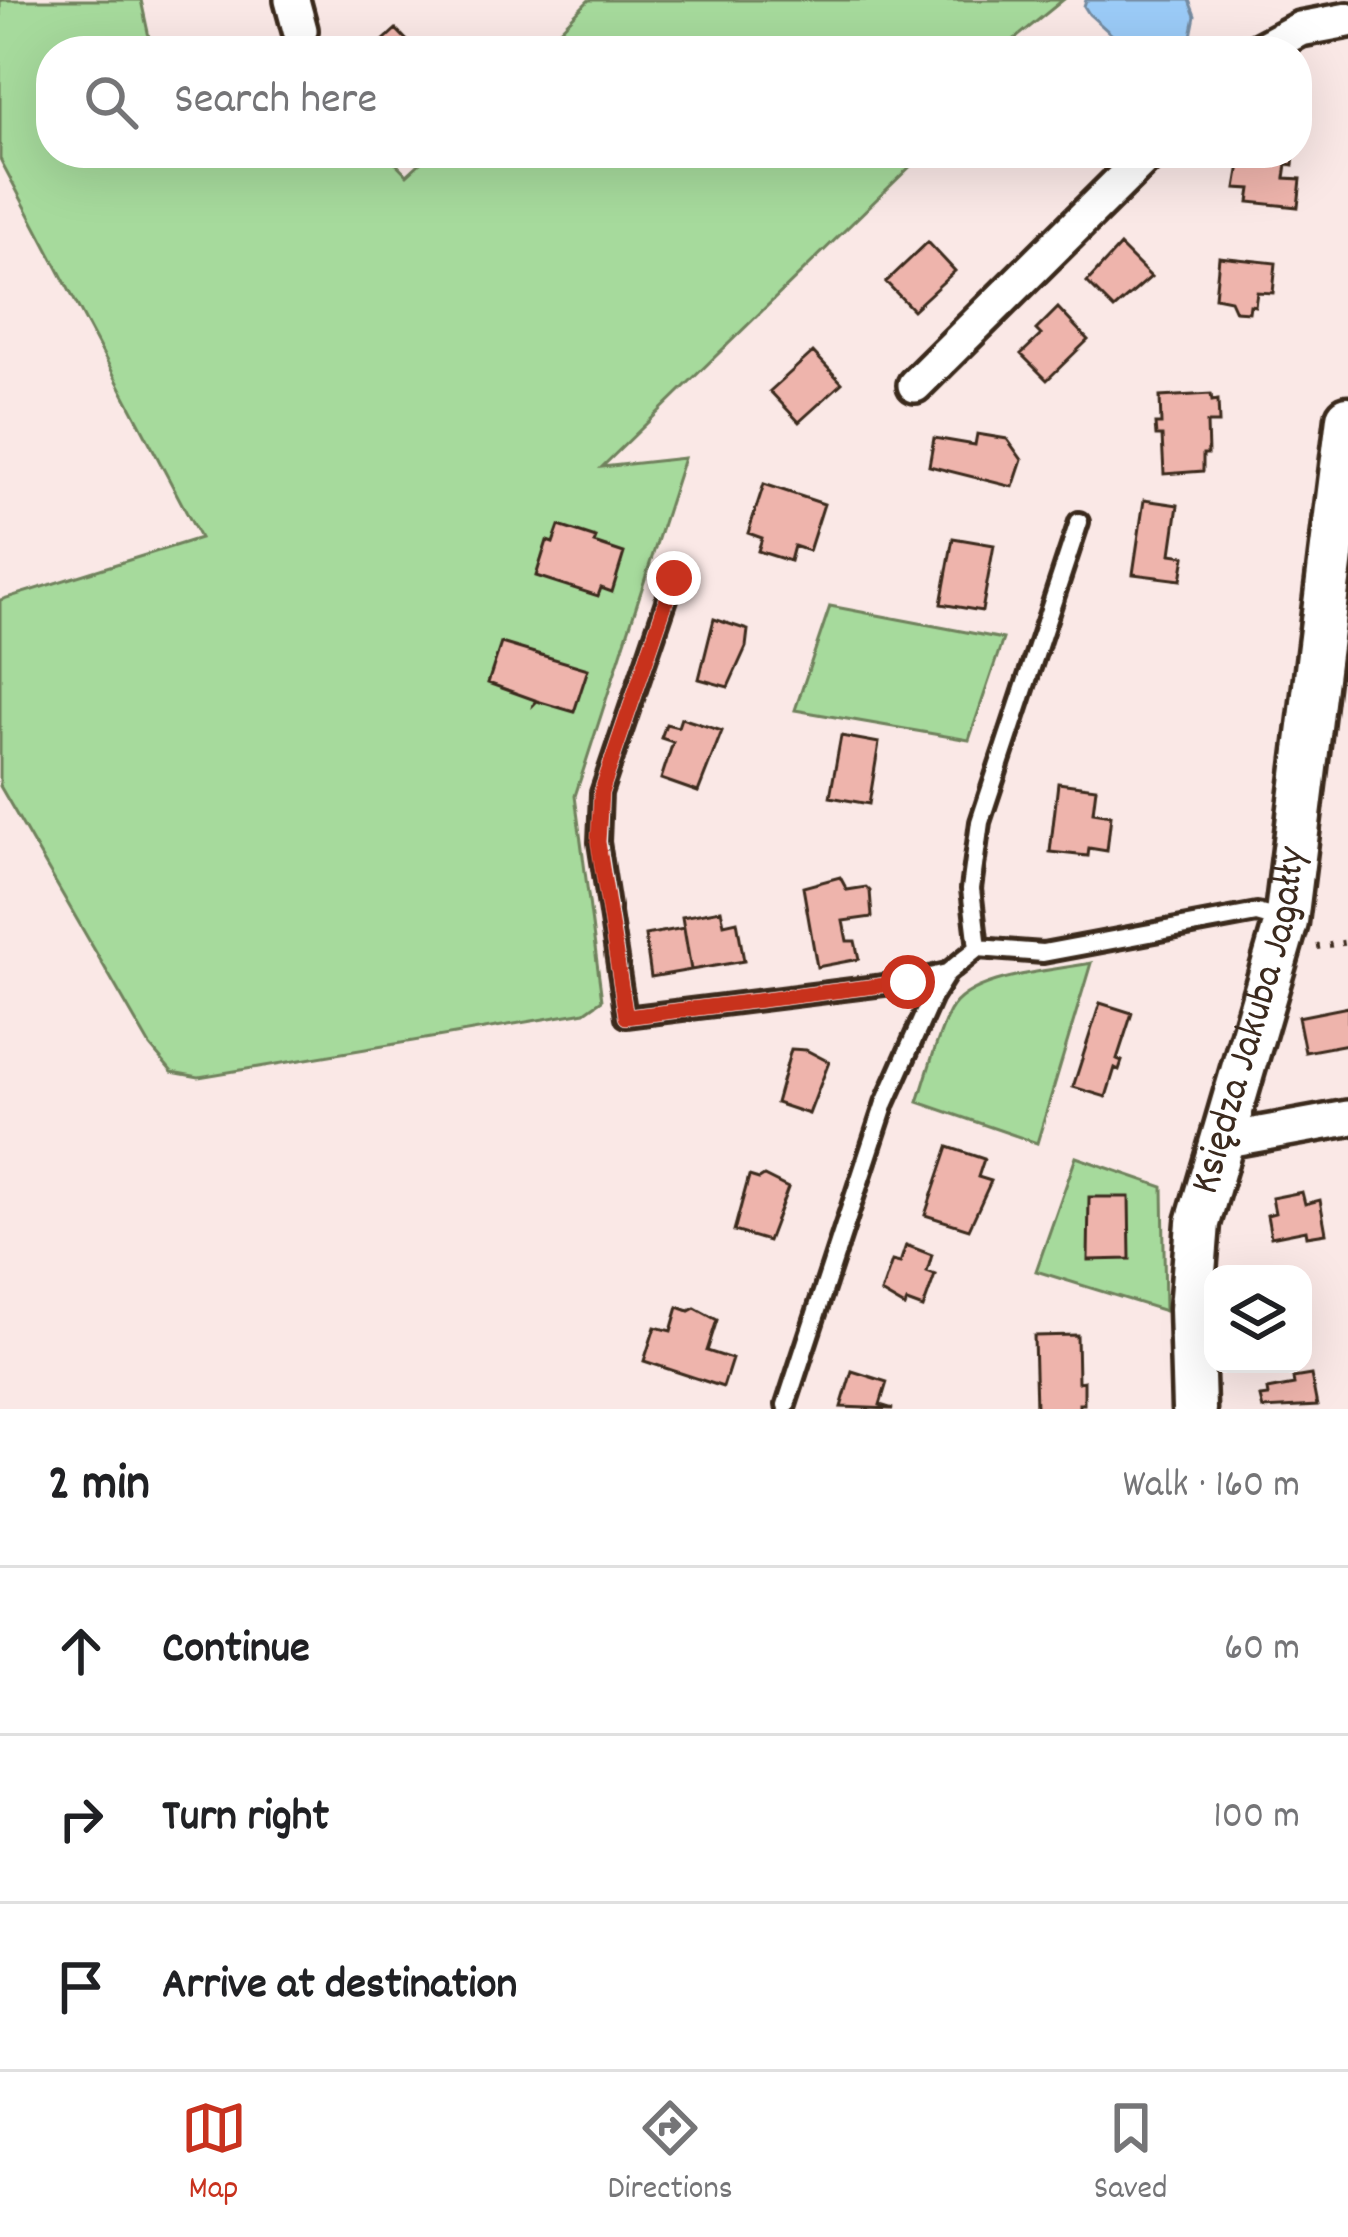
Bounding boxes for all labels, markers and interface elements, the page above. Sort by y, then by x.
search box [36,36,1312,168]
icon: search [78,69,144,135]
text: Search here [174,70,377,134]
route end [647,551,701,605]
street label: Księdza Jakuba Jagałły [1178,843,1325,1202]
route start [881,955,935,1009]
map controls [1204,1265,1312,1373]
button: layers [1204,1265,1312,1373]
text: 2 min [48,1451,150,1523]
text: Walk · 160 m [1123,1460,1300,1515]
icon: ahead [48,1618,114,1684]
text: Continue [162,1619,310,1683]
text: 60 m [1224,1623,1300,1678]
icon: right [48,1786,114,1852]
text: Turn right [162,1787,329,1851]
text: 100 m [1213,1791,1300,1846]
icon: arrive [48,1954,114,2020]
text: Arrive at destination [162,1955,517,2019]
tab: Map [181,2095,247,2214]
tab: Directions [608,2095,733,2214]
tab: Saved [1094,2095,1167,2214]

